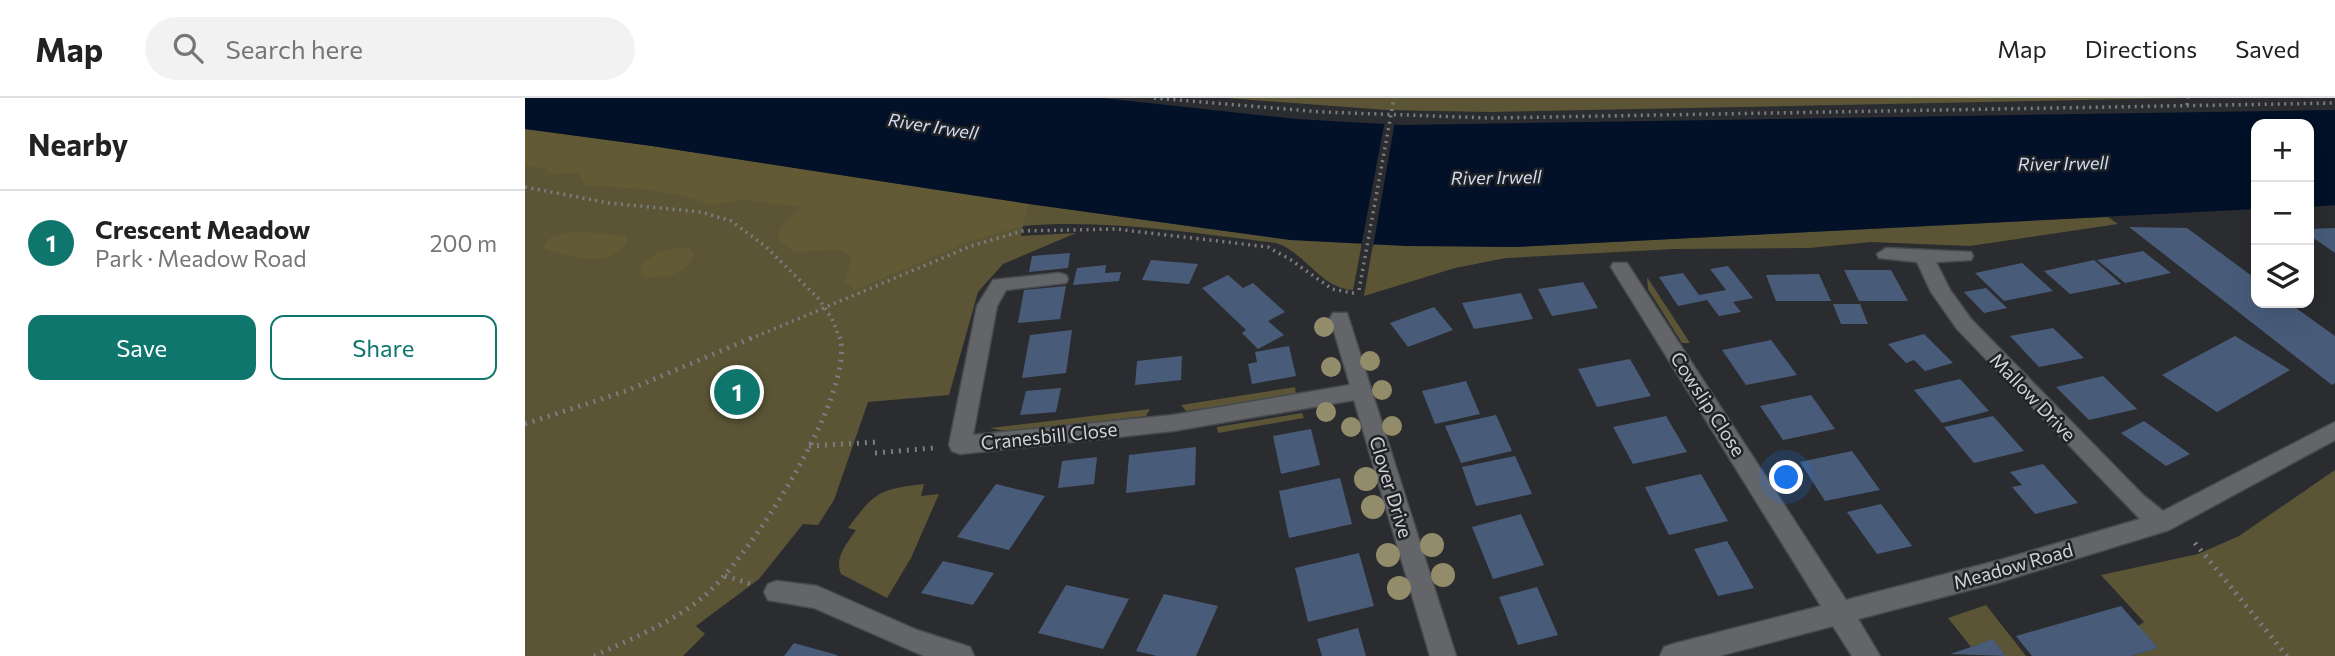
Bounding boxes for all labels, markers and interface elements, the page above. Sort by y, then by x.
search box [145,17,635,80]
text: Map [35,28,103,69]
icon: search [169,29,207,67]
text: Search here [225,33,363,64]
text: Map [1997,34,2047,63]
text: Directions [2085,34,2197,63]
text: Saved [2235,34,2300,63]
water label: River Irwell [887,108,980,144]
map controls [2251,119,2314,308]
button: + [2251,119,2314,182]
text: Nearby [28,125,128,162]
water label: River Irwell [2017,151,2109,175]
water label: River Irwell [1450,165,1542,189]
button: − [2251,182,2314,245]
text: Crescent Meadow [95,213,310,244]
text: 1 [46,229,56,257]
text: 200 m [430,229,497,257]
text: Park · Meadow Road [95,244,307,272]
button: layers [2251,245,2314,308]
button: Save [28,315,256,380]
button: Share [270,315,497,380]
street label: Cowslip Close [1666,347,1751,460]
street label: Mallow Drive [1986,348,2081,445]
pin: 1 [714,366,760,418]
street label: Cranesbill Close [980,417,1118,454]
street label: Clover Drive [1365,433,1418,541]
your location [1769,460,1803,494]
street label: Meadow Road [1950,537,2075,594]

